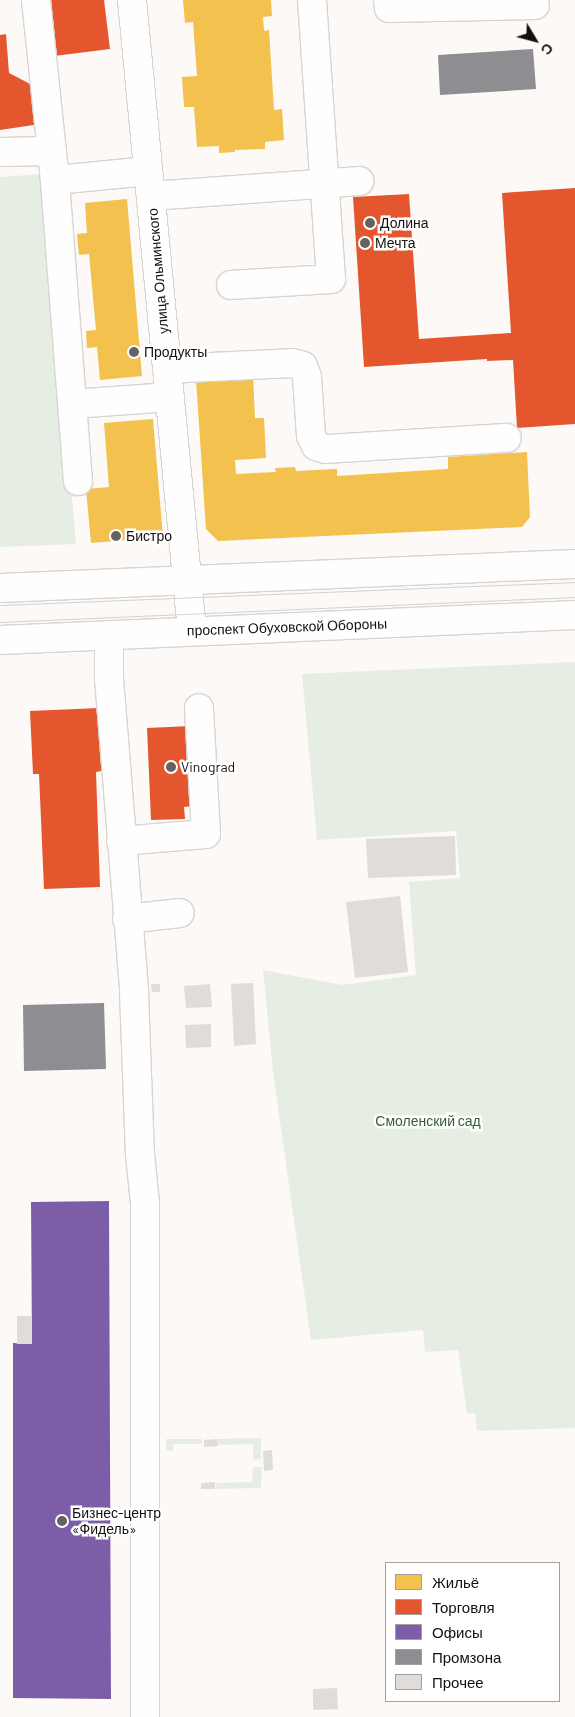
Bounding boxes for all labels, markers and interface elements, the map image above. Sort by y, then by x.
north arrow [510,15,560,65]
text: С [538,40,557,58]
street label: улица Ольминского [144,207,172,335]
place label: Долина [380,215,429,231]
marker: Долина [364,217,376,229]
place label: Мечта [375,235,415,251]
marker: Мечта [359,237,371,249]
place label: Продукты [144,344,207,360]
marker: Продукты [128,346,140,358]
place label: Бистро [126,528,172,544]
marker: Бистро [110,530,122,542]
street label: проспект Обуховской Обороны [187,615,387,639]
place label: Vinograd [181,759,235,775]
marker: Vinograd [165,761,177,773]
park label: Смоленский сад [375,1113,481,1129]
place label: Бизнес-центр «Фидель» [72,1505,161,1538]
marker: Бизнес-центр «Фидель» [56,1515,68,1527]
legend [385,1562,560,1702]
text: Жильё [432,1573,479,1591]
text: Торговля [432,1598,495,1616]
text: Офисы [432,1623,483,1641]
text: Промзона [432,1648,501,1666]
text: Прочее [432,1673,484,1691]

